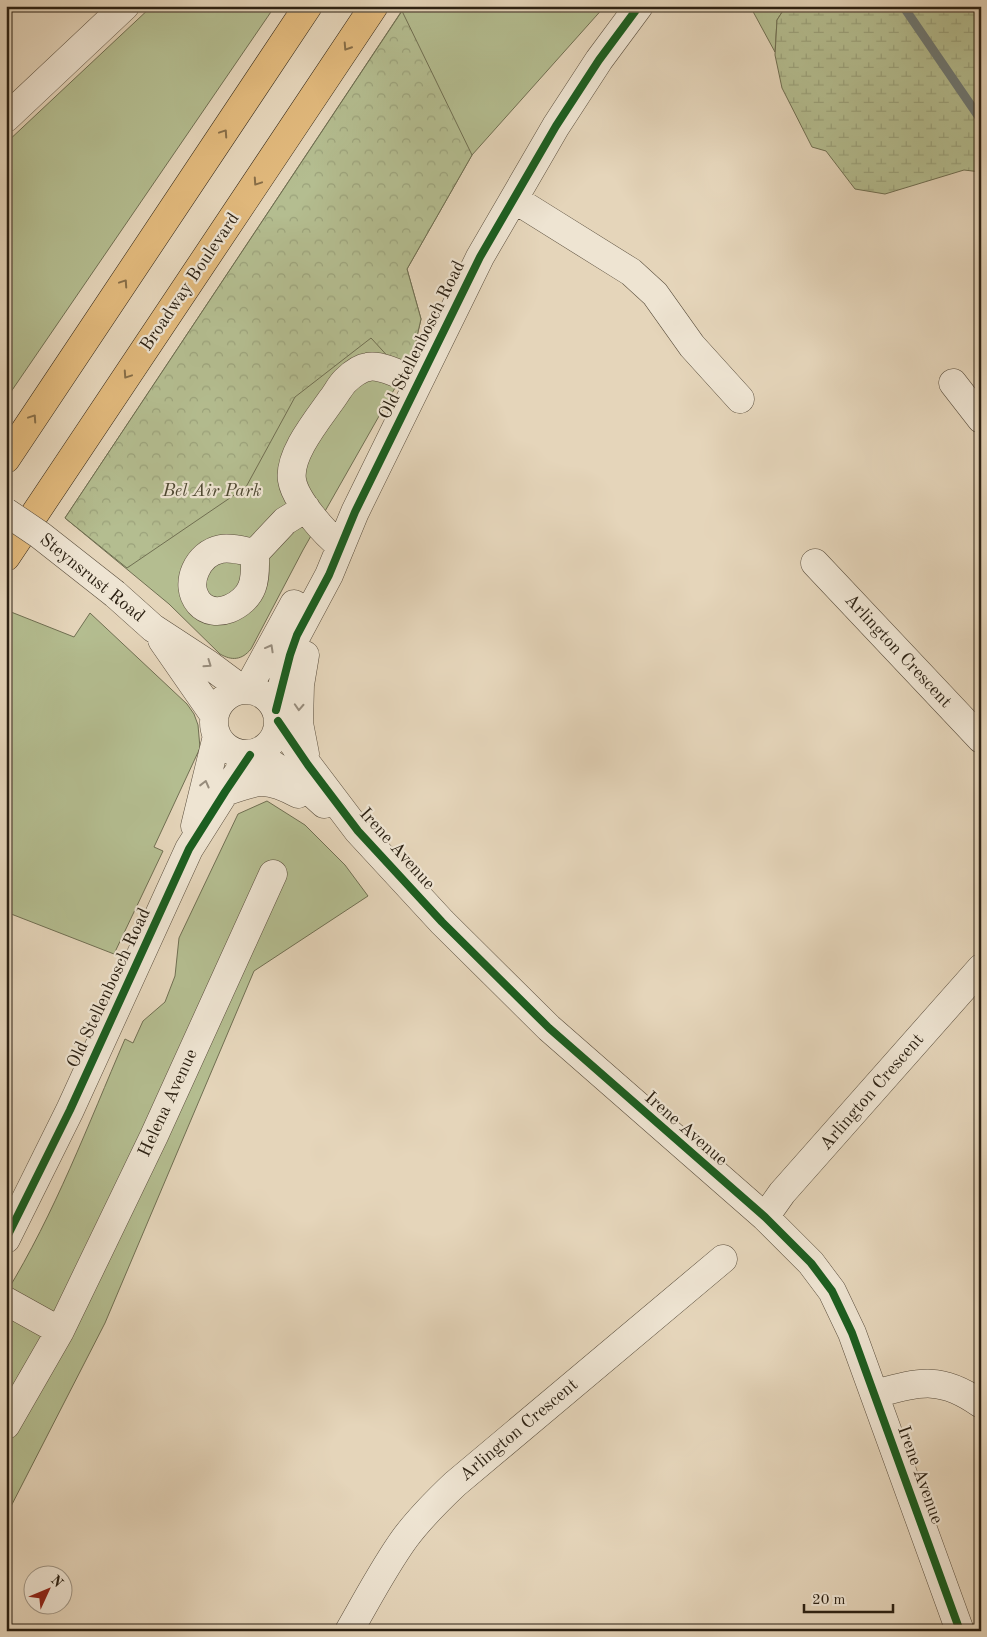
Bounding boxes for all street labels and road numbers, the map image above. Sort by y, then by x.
street label: Broadway Boulevard [137,210,243,354]
street label: Old Stellenbosch Road [376,258,468,422]
street label: Steynsrust Road [36,530,148,626]
street label: Arlington Crescent [841,591,955,711]
street label: Irene Avenue [356,805,438,893]
street label: Old Stellenbosch Road [64,905,154,1071]
street label: Arlington Crescent [817,1030,927,1154]
street label: Helena Avenue [135,1046,201,1160]
street label: Irene Avenue [641,1088,731,1170]
street label: Arlington Crescent [457,1376,581,1484]
street label: Irene Avenue [894,1424,946,1526]

